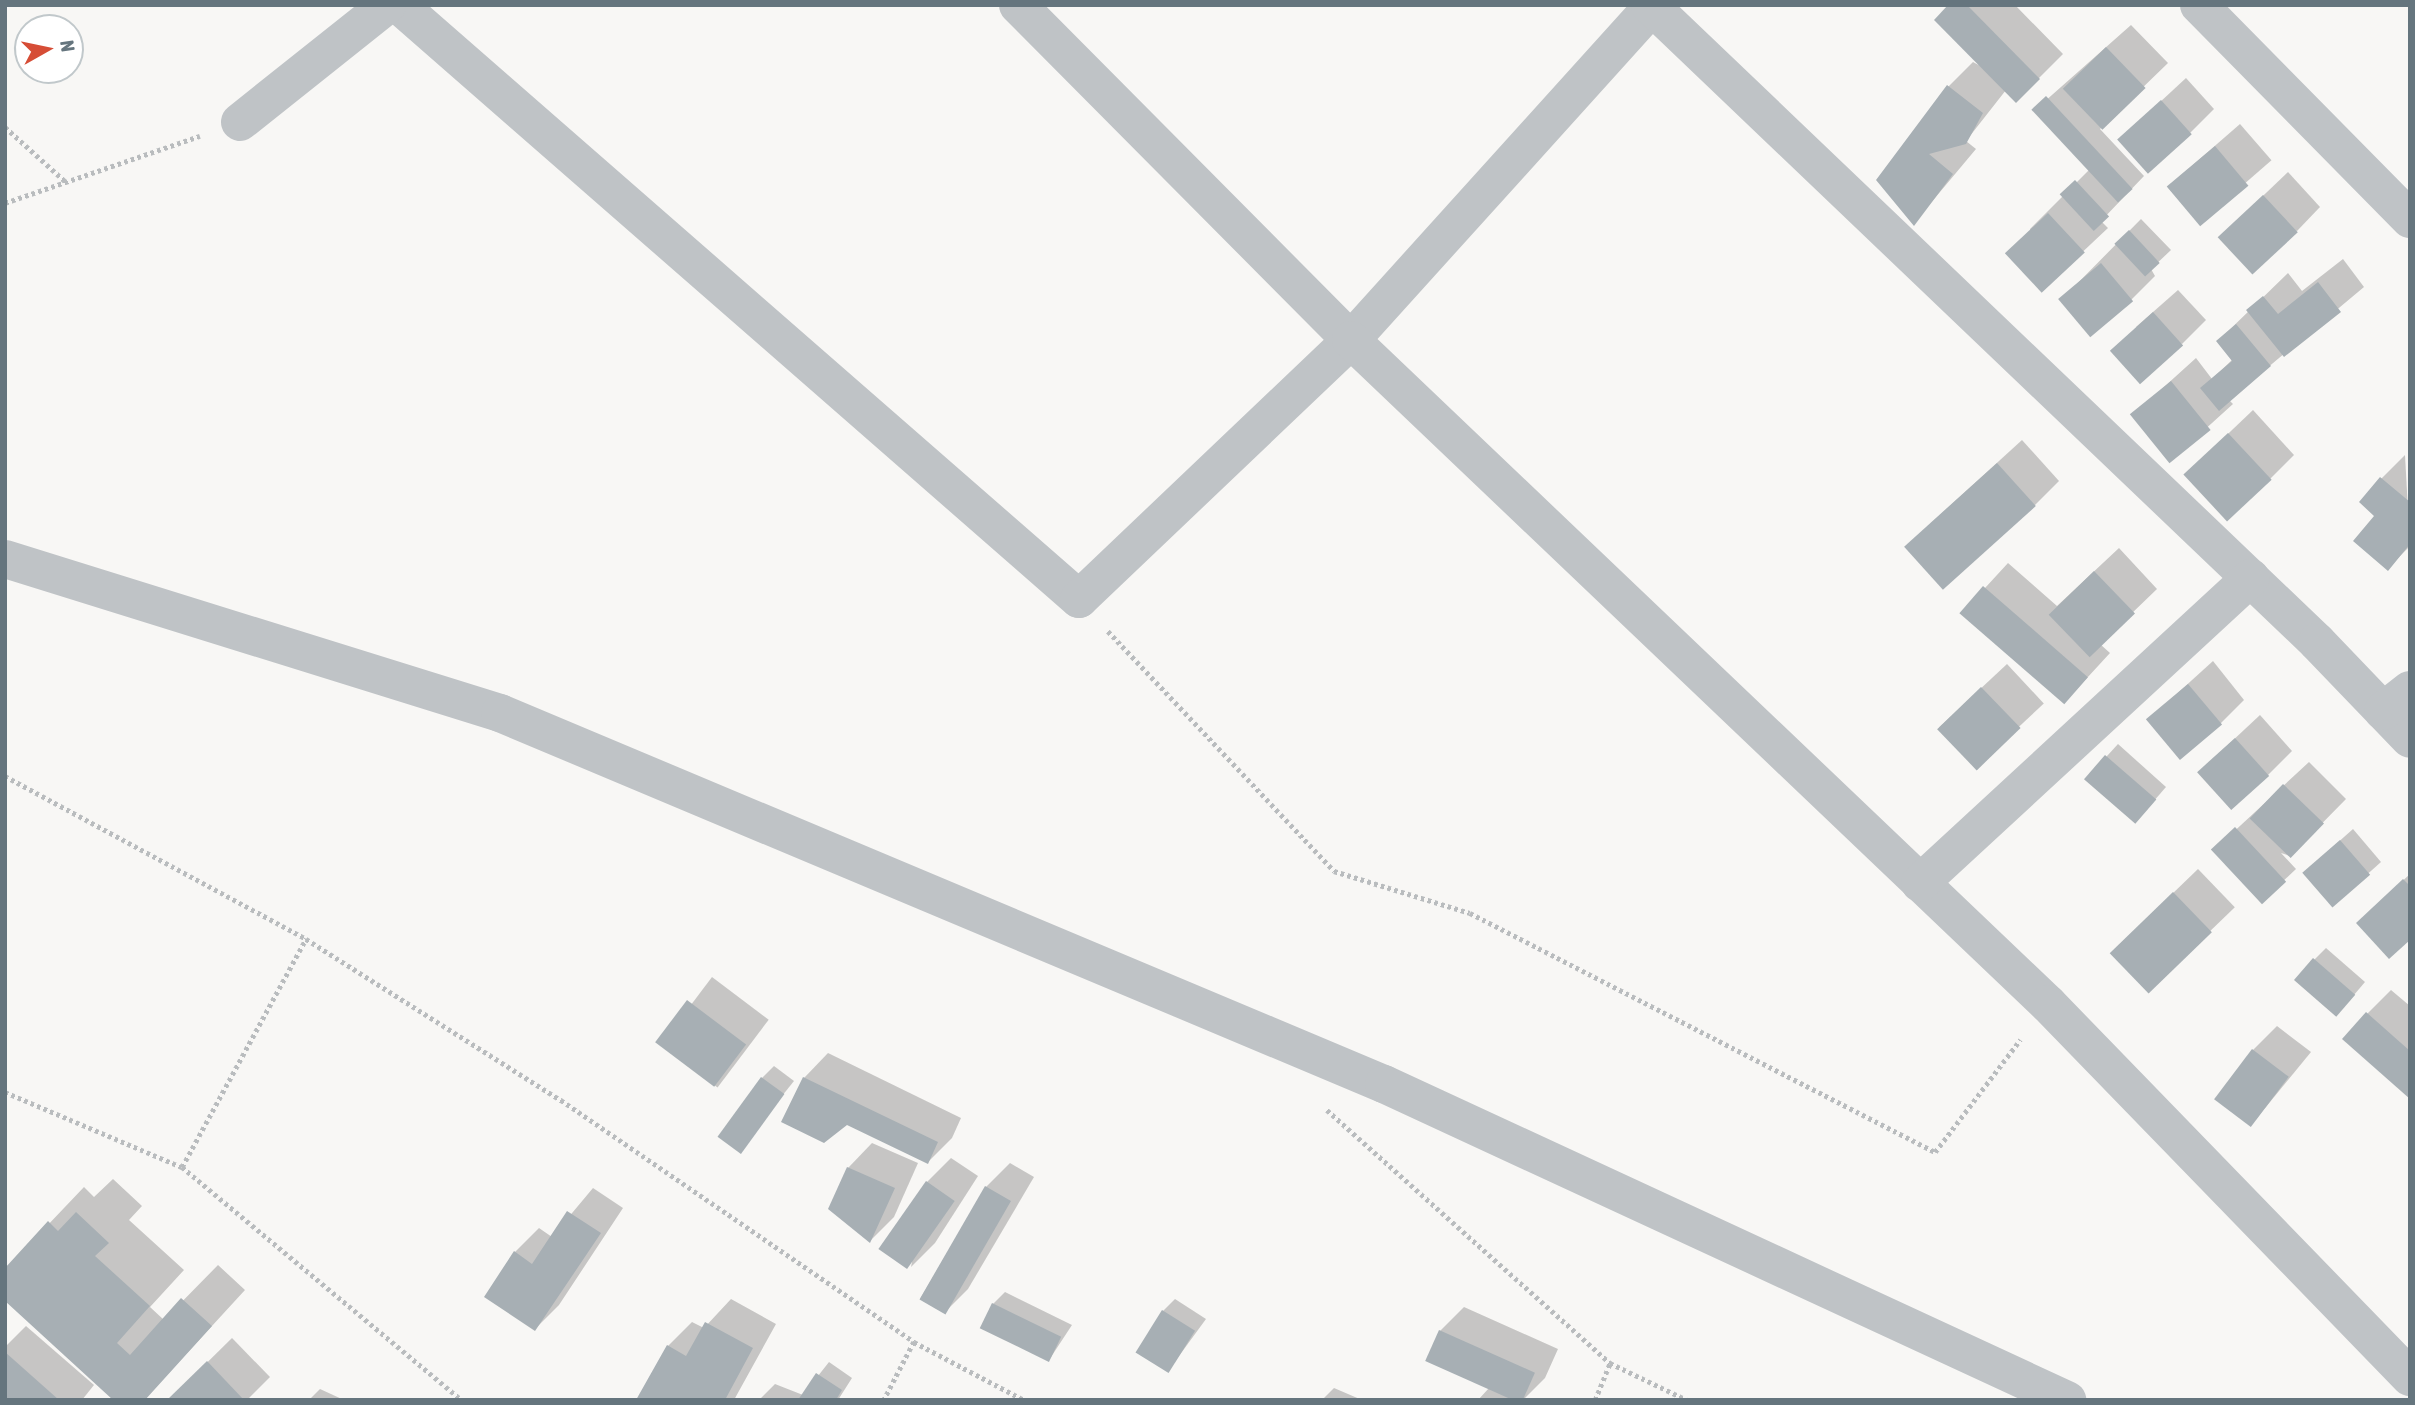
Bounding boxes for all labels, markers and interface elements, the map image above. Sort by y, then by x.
north arrow [14,14,84,84]
text: N [56,39,80,53]

